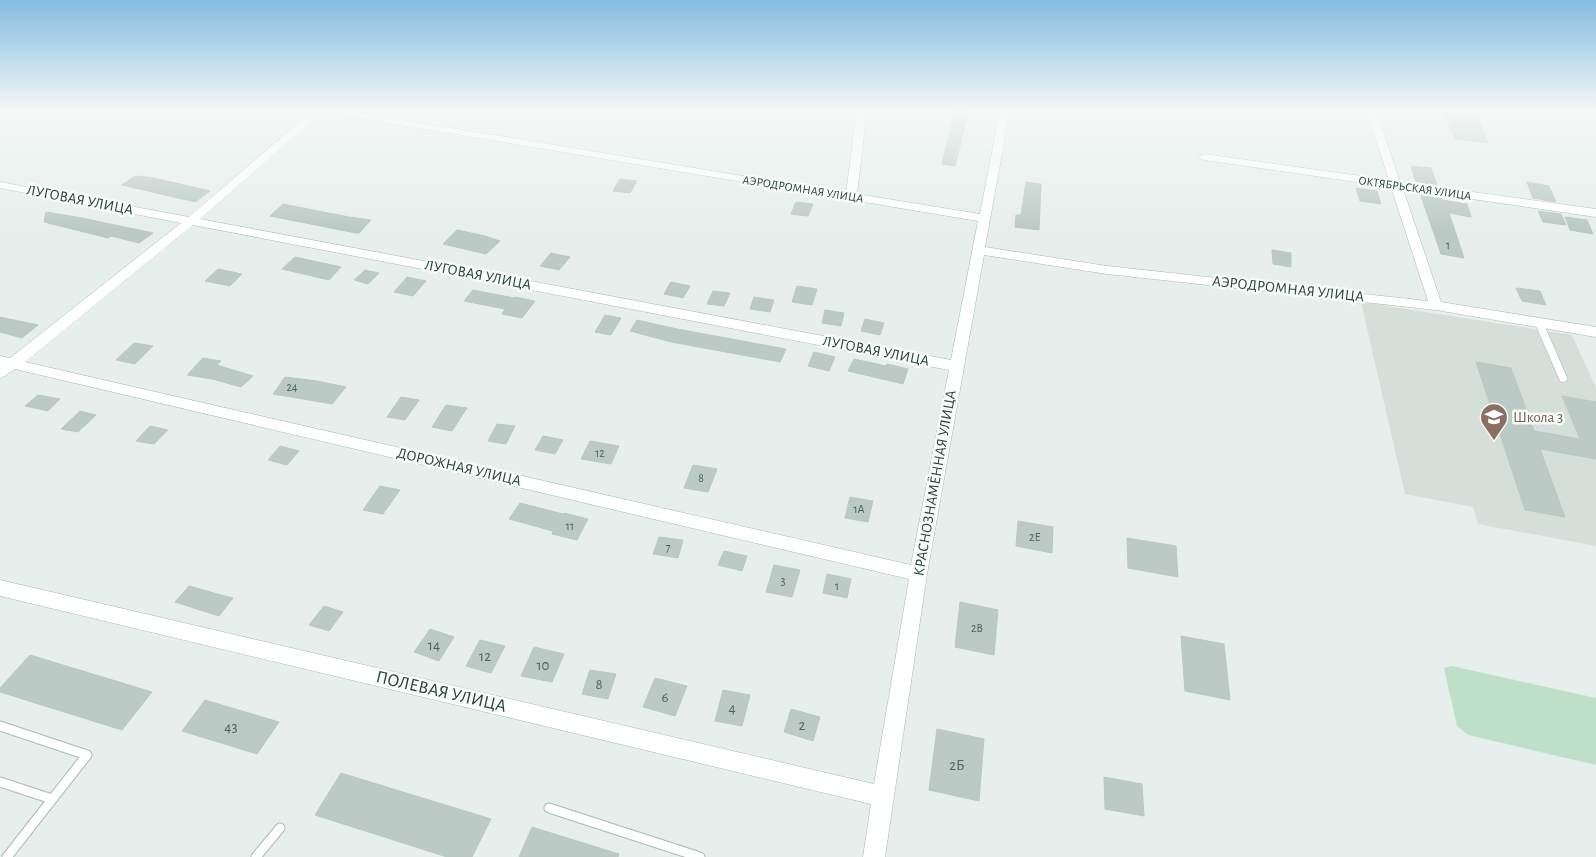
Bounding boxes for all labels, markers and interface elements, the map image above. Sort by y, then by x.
street label: АЭРОДРОМНАЯ УЛИЦА [742,174,864,204]
street label: ОКТЯБРЬСКАЯ УЛИЦА [1358,174,1472,202]
street label: ЛУГОВАЯ УЛИЦА [25,182,135,218]
house number: 1 [1446,239,1450,251]
street label: ЛУГОВАЯ УЛИЦА [423,257,533,293]
street label: АЭРОДРОМНАЯ УЛИЦА [1211,274,1365,304]
street label: ЛУГОВАЯ УЛИЦА [821,333,931,369]
house number: 24 [286,381,298,393]
street label: КРАСНОЗНАМЁННАЯ УЛИЦА [910,389,959,577]
school or university icon: Школа 3 [1479,402,1509,441]
place label: Школа 3 [1513,410,1563,425]
street label: ДОРОЖНАЯ УЛИЦА [396,445,523,489]
house number: 12 [595,447,605,459]
house number: 8 [698,472,704,484]
house number: 1А [853,503,865,515]
house number: 11 [566,520,574,532]
house number: 2Е [1029,531,1041,543]
house number: 7 [665,541,671,553]
house number: 3 [781,575,786,587]
house number: 1 [835,580,839,592]
house number: 2В [971,622,983,634]
house number: 14 [428,638,440,653]
house number: 12 [479,649,491,664]
house number: 10 [536,658,550,673]
street label: ПОЛЕВАЯ УЛИЦА [374,668,508,716]
house number: 8 [595,677,603,692]
house number: 6 [661,690,669,705]
house number: 4 [728,701,736,716]
house number: 2 [799,718,806,733]
house number: 43 [224,720,238,735]
house number: 2Б [949,758,965,773]

